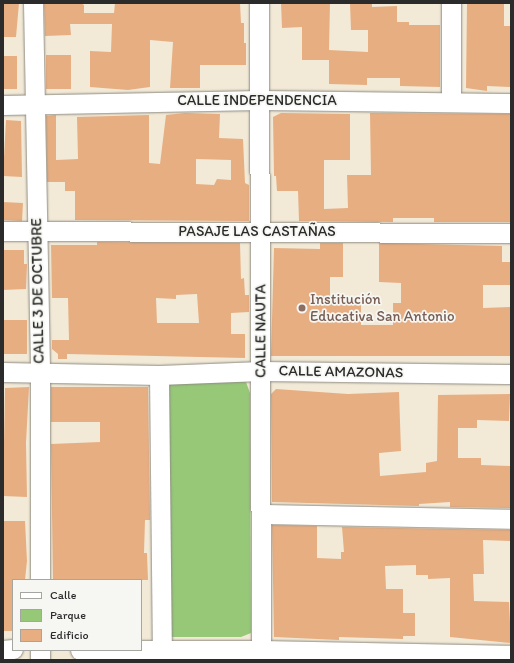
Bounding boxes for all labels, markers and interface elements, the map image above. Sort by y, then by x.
street label: CALLE INDEPENDENCIA [178,92,336,110]
street label: CALLE 3 DE OCTUBRE [28,218,48,364]
street label: PASAJE LAS CASTAÑAS [178,223,336,241]
street label: CALLE NAUTA [252,284,270,378]
place label: Institución Educativa San Antonio [310,290,456,325]
marker: Institución Educativa San Antonio [297,303,307,313]
street label: CALLE AMAZONAS [279,362,403,382]
legend [12,579,142,651]
text: Calle [50,588,76,602]
text: Parque [50,608,86,622]
text: Edificio [50,628,89,642]

